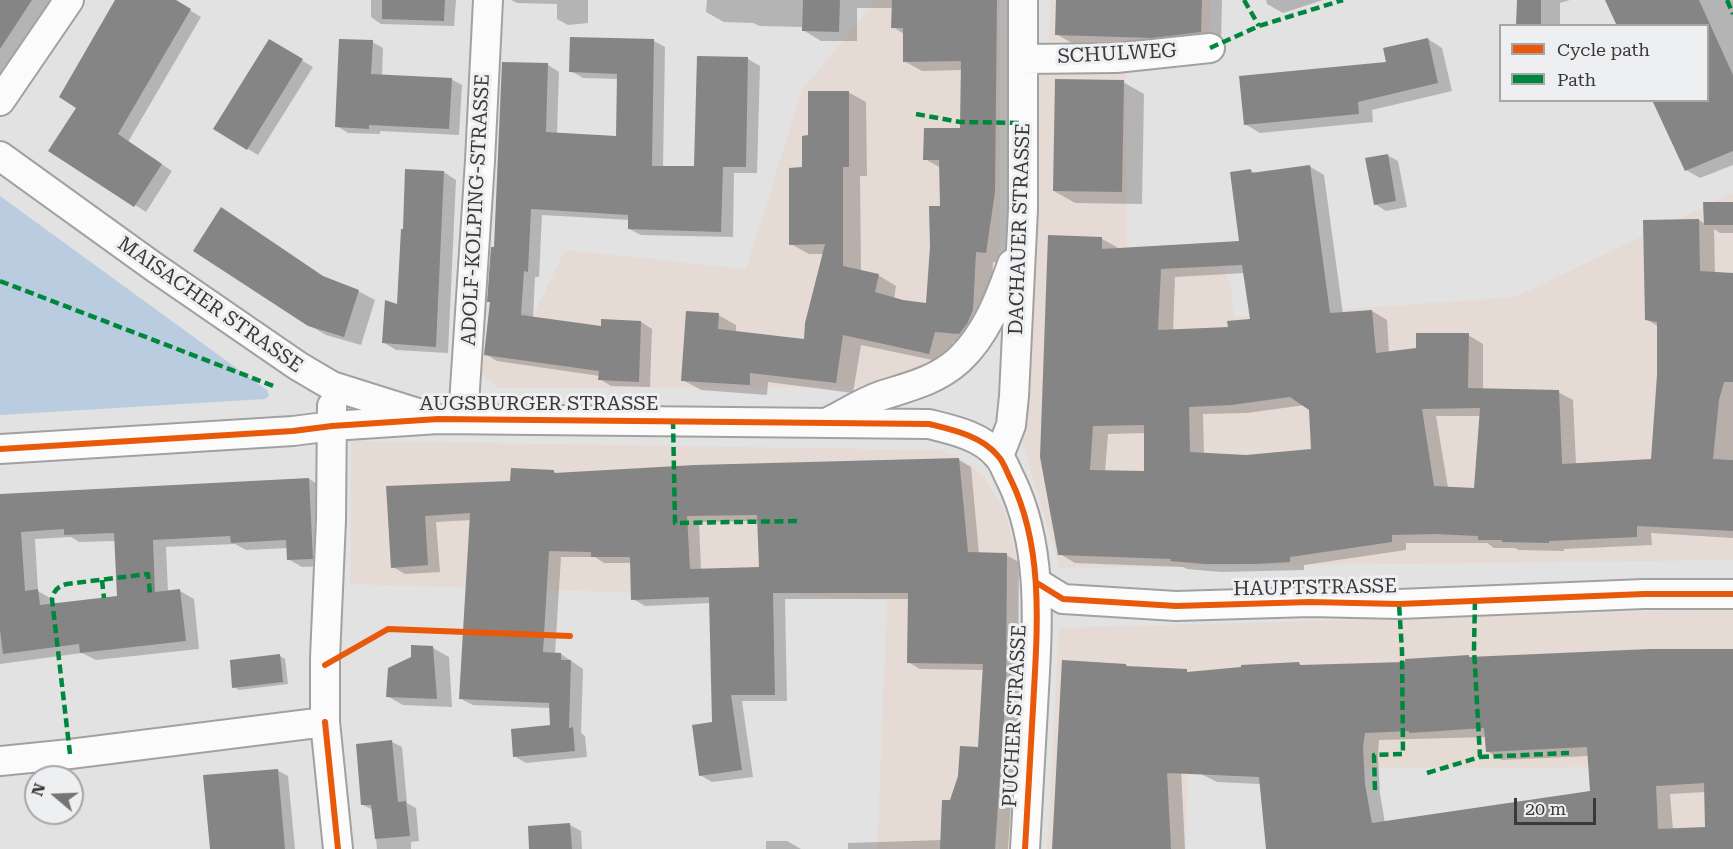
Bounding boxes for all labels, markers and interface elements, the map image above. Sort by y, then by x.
legend [1499,24,1709,102]
street label: SCHULWEG [1057,39,1177,69]
text: Cycle path [1557,39,1650,60]
text: Path [1557,69,1596,90]
street label: ADOLF-KOLPING-STRASSE [457,73,495,347]
street label: DACHAUER STRASSE [1004,123,1036,335]
street label: MAISACHER STRASSE [113,232,307,378]
street label: AUGSBURGER STRASSE [419,392,659,416]
street label: HAUPTSTRASSE [1233,575,1397,601]
street label: PUCHER STRASSE [998,624,1032,808]
north arrow [24,765,84,825]
text: N [27,781,49,799]
scale bar [1517,786,1600,824]
text: 20 m [1525,798,1566,819]

